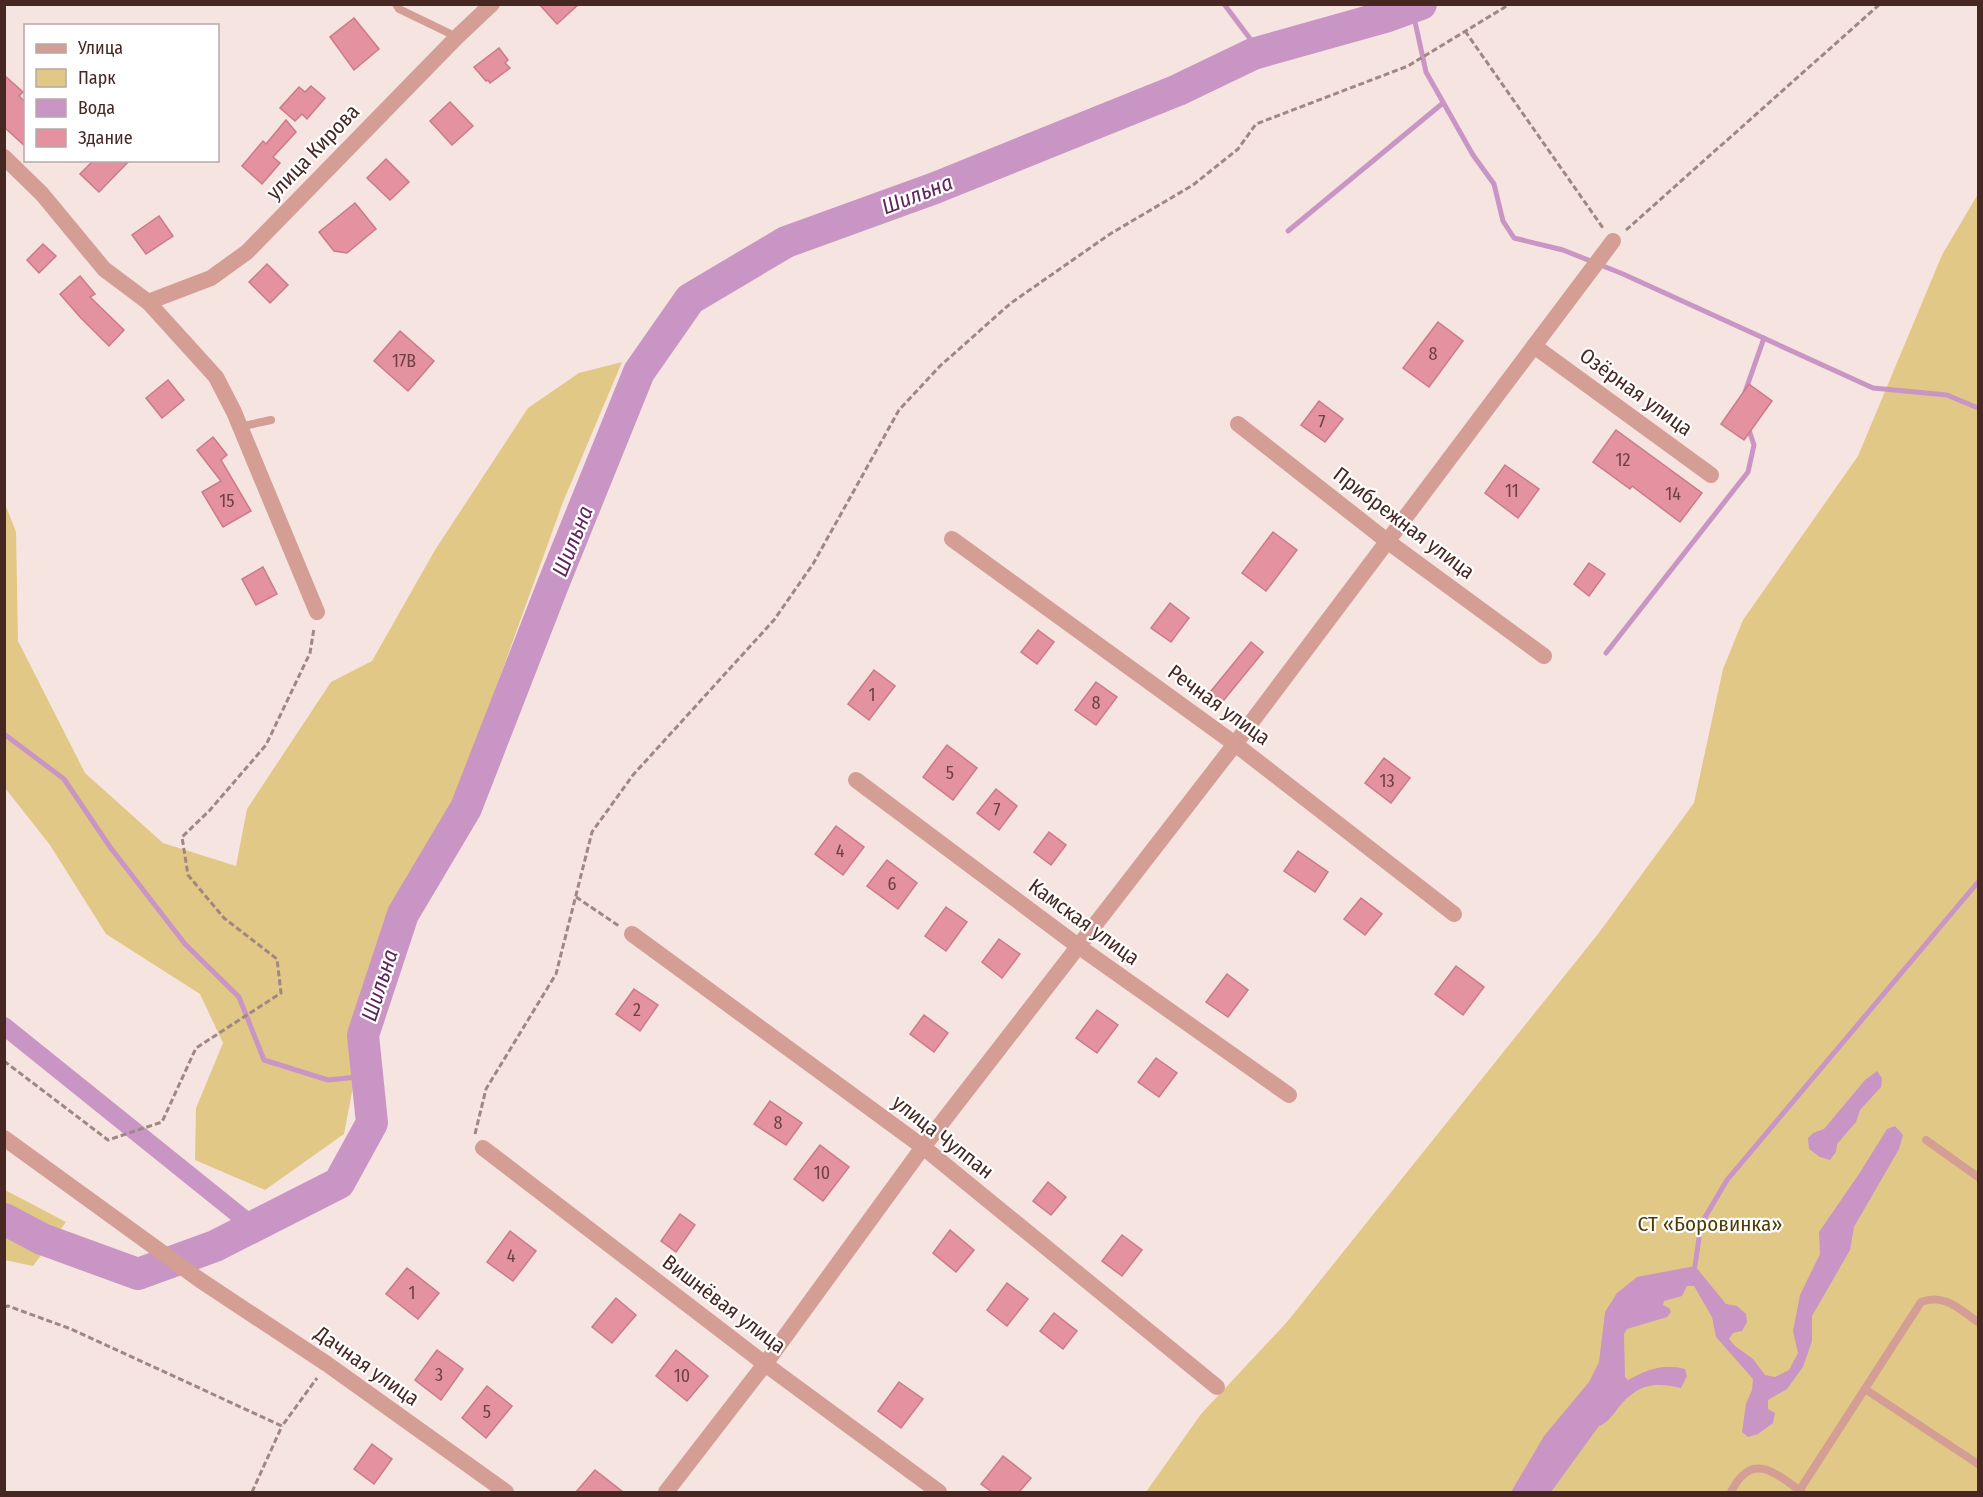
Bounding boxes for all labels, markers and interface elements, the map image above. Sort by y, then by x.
legend [24,24,219,162]
text: Улица [77,37,123,59]
text: Парк [78,67,116,89]
text: Вода [78,97,115,119]
street label: улица Кирова [261,99,365,205]
text: Здание [78,127,133,149]
water label: Шильна [878,169,957,220]
street label: Озёрная улица [1574,342,1698,442]
house number: 8 [1429,343,1438,365]
house number: 17В [392,350,416,372]
house number: 7 [1318,411,1326,433]
house number: 12 [1616,449,1631,471]
street label: Прибрежная улица [1328,461,1480,585]
house number: 11 [1505,480,1519,502]
house number: 14 [1665,483,1681,505]
house number: 15 [219,490,235,512]
water label: Шильна [546,502,599,581]
street label: Речная улица [1163,659,1275,751]
house number: 1 [868,684,876,706]
house number: 8 [1092,692,1101,714]
house number: 5 [946,762,954,784]
house number: 13 [1379,770,1395,792]
house number: 7 [993,799,1001,821]
house number: 4 [836,840,845,862]
house number: 6 [888,873,897,895]
street label: Камская улица [1023,873,1145,971]
water label: Шильна [355,946,404,1025]
house number: 2 [633,999,641,1021]
street label: улица Чулпан [887,1089,999,1185]
house number: 8 [774,1112,783,1134]
house number: 10 [814,1162,830,1184]
park label: СТ «Боровинка» [1638,1211,1782,1237]
house number: 4 [507,1245,516,1267]
street label: Вишнёвая улица [657,1249,791,1359]
house number: 1 [408,1282,416,1304]
street label: Дачная улица [309,1320,424,1412]
house number: 3 [435,1364,443,1386]
house number: 10 [674,1365,690,1387]
house number: 5 [483,1401,491,1423]

